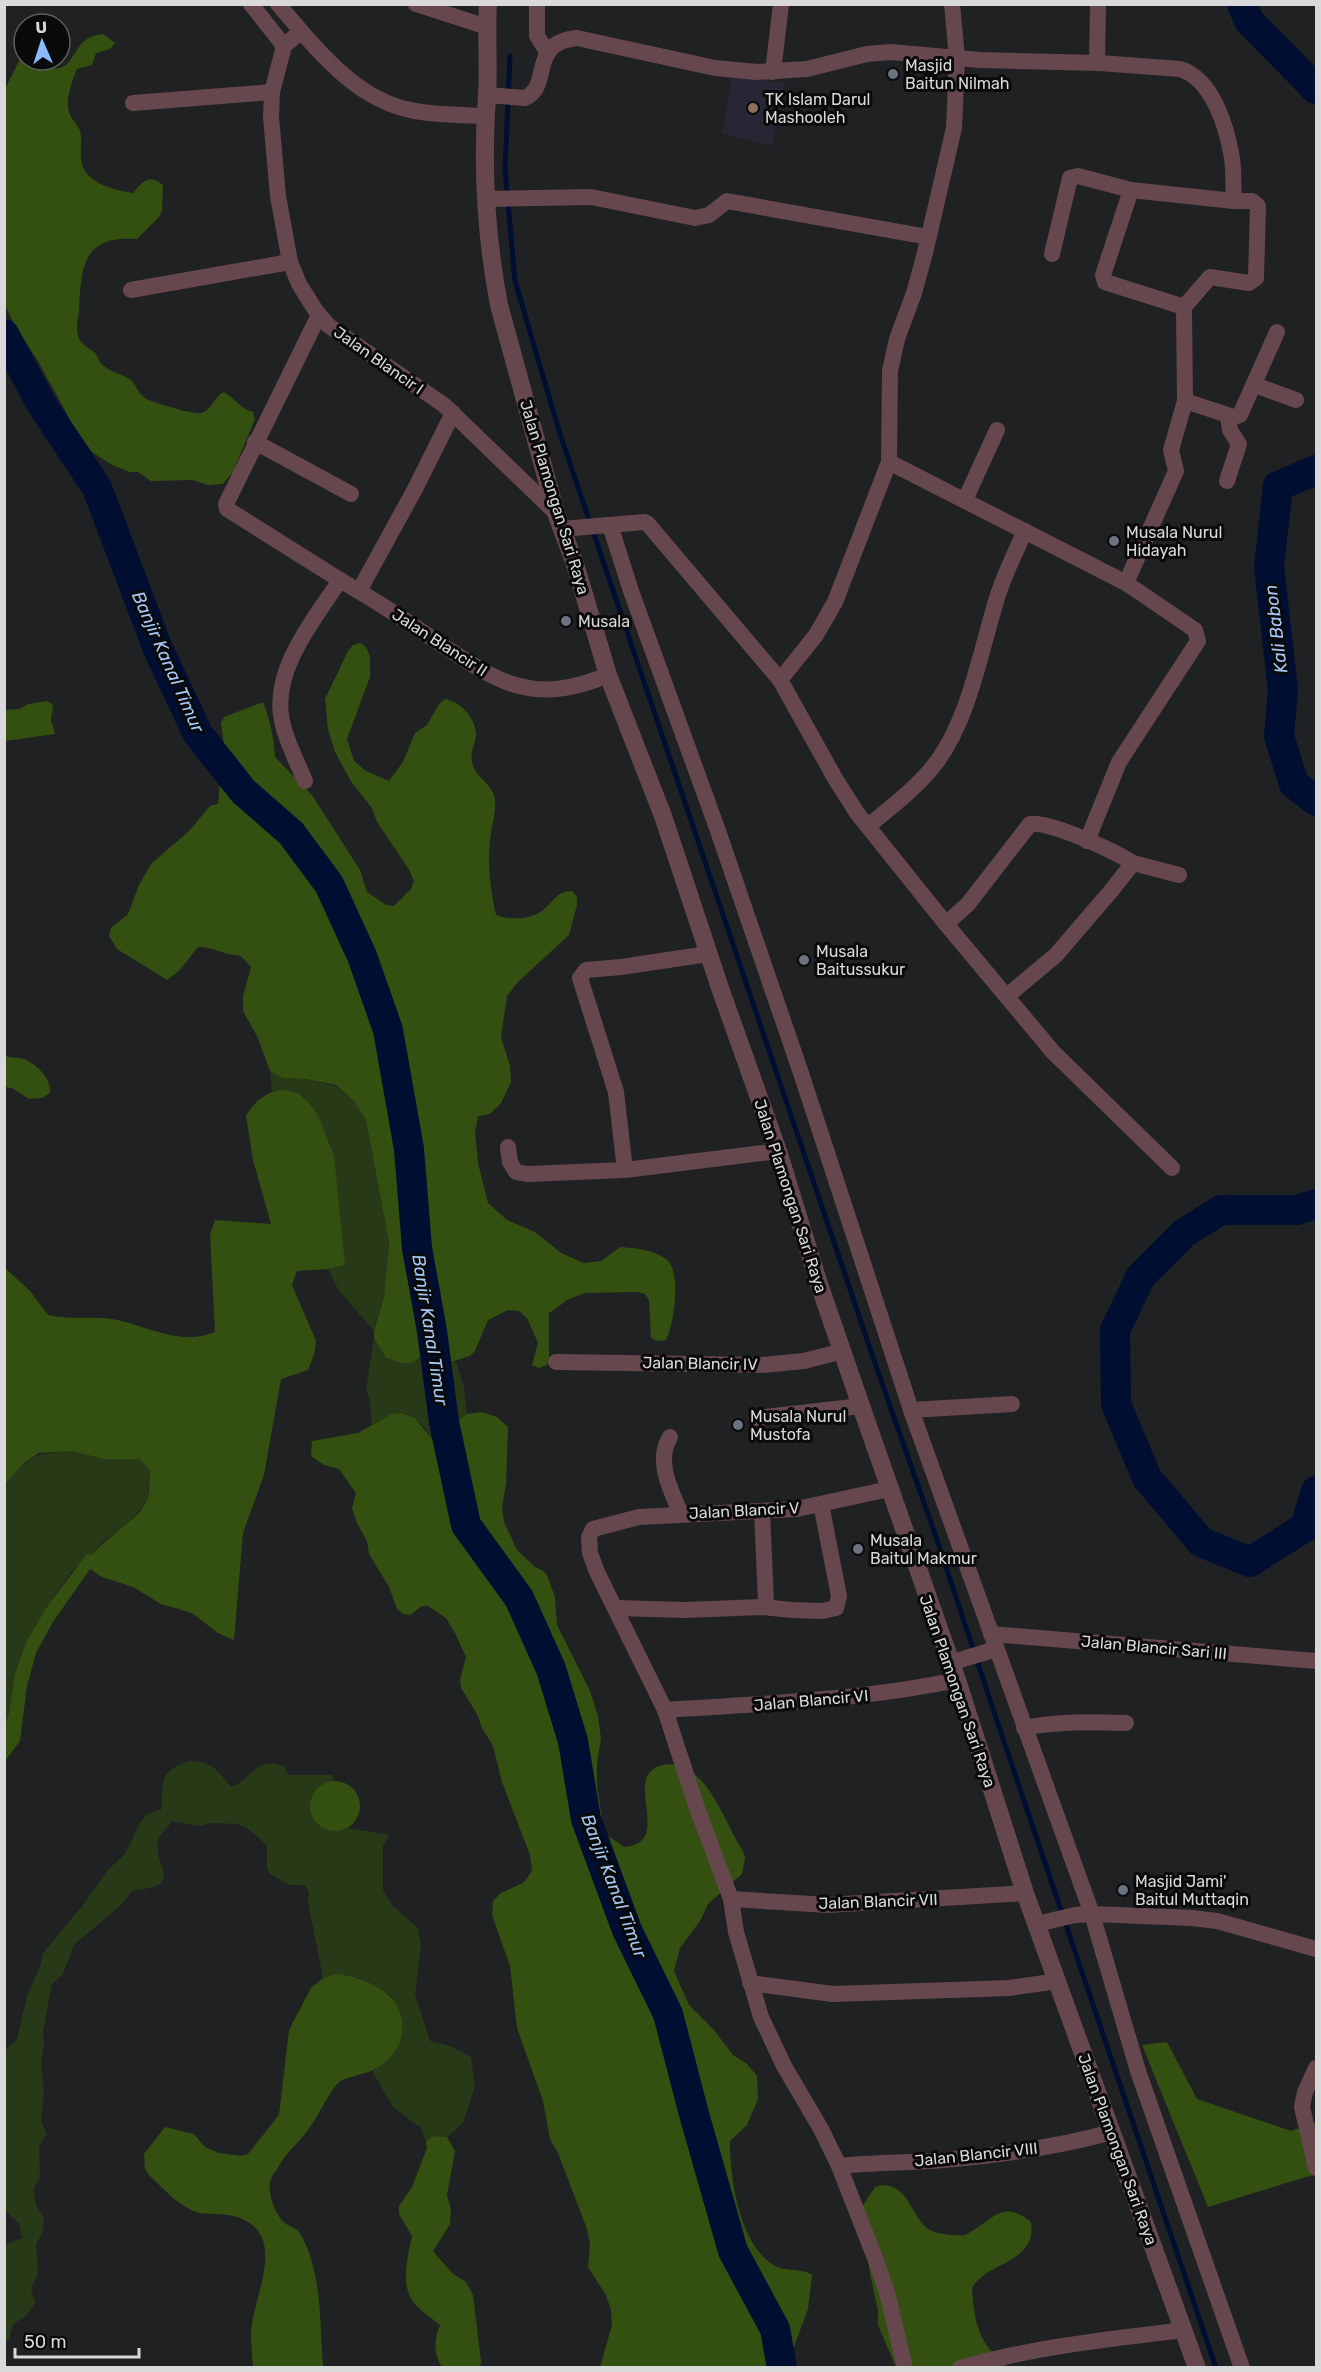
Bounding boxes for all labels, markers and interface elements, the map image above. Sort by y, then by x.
north arrow [12,12,72,72]
text: U [35,18,48,37]
place label: Masjid Baitun Nilmah [905,56,1010,93]
marker: Masjid Baitun Nilmah [886,67,900,81]
place label: TK Islam Darul Mashooleh [765,90,871,127]
marker: TK Islam Darul Mashooleh [746,101,760,115]
street label: Jalan Blancir I [330,322,427,398]
street label: Jalan Plamongan Sari Raya [516,398,593,597]
place label: Musala Nurul Hidayah [1126,523,1222,560]
marker: Musala Nurul Hidayah [1107,534,1121,548]
water label: Kali Babon [1260,583,1292,675]
water label: Banjir Kanal Timur [127,588,210,737]
street label: Jalan Blancir II [389,605,491,680]
place label: Musala [578,612,630,631]
marker: Musala [559,614,573,628]
place label: Musala Baitussukur [816,942,905,979]
marker: Musala Baitussukur [797,953,811,967]
street label: Jalan Plamongan Sari Raya [750,1097,831,1295]
water label: Banjir Kanal Timur [407,1253,453,1408]
street label: Jalan Blancir IV [642,1353,758,1374]
place label: Musala Nurul Mustofa [750,1407,846,1444]
marker: Musala Nurul Mustofa [731,1418,745,1432]
street label: Jalan Blancir V [688,1498,800,1523]
place label: Musala Baitul Makmur [870,1531,977,1568]
marker: Musala Baitul Makmur [851,1542,865,1556]
street label: Jalan Plamongan Sari Raya [916,1592,999,1790]
street label: Jalan Blancir Sari III [1080,1632,1228,1663]
street label: Jalan Blancir VI [753,1686,869,1715]
water label: Banjir Kanal Timur [576,1811,652,1962]
place label: Masjid Jami' Baitul Muttaqin [1135,1872,1249,1909]
marker: Masjid Jami' Baitul Muttaqin [1116,1883,1130,1897]
street label: Jalan Blancir VII [818,1890,938,1913]
street label: Jalan Plamongan Sari Raya [1074,2051,1161,2248]
street label: Jalan Blancir VIII [913,2139,1039,2170]
scale bar [15,2321,140,2359]
text: 50 m [24,2331,67,2353]

